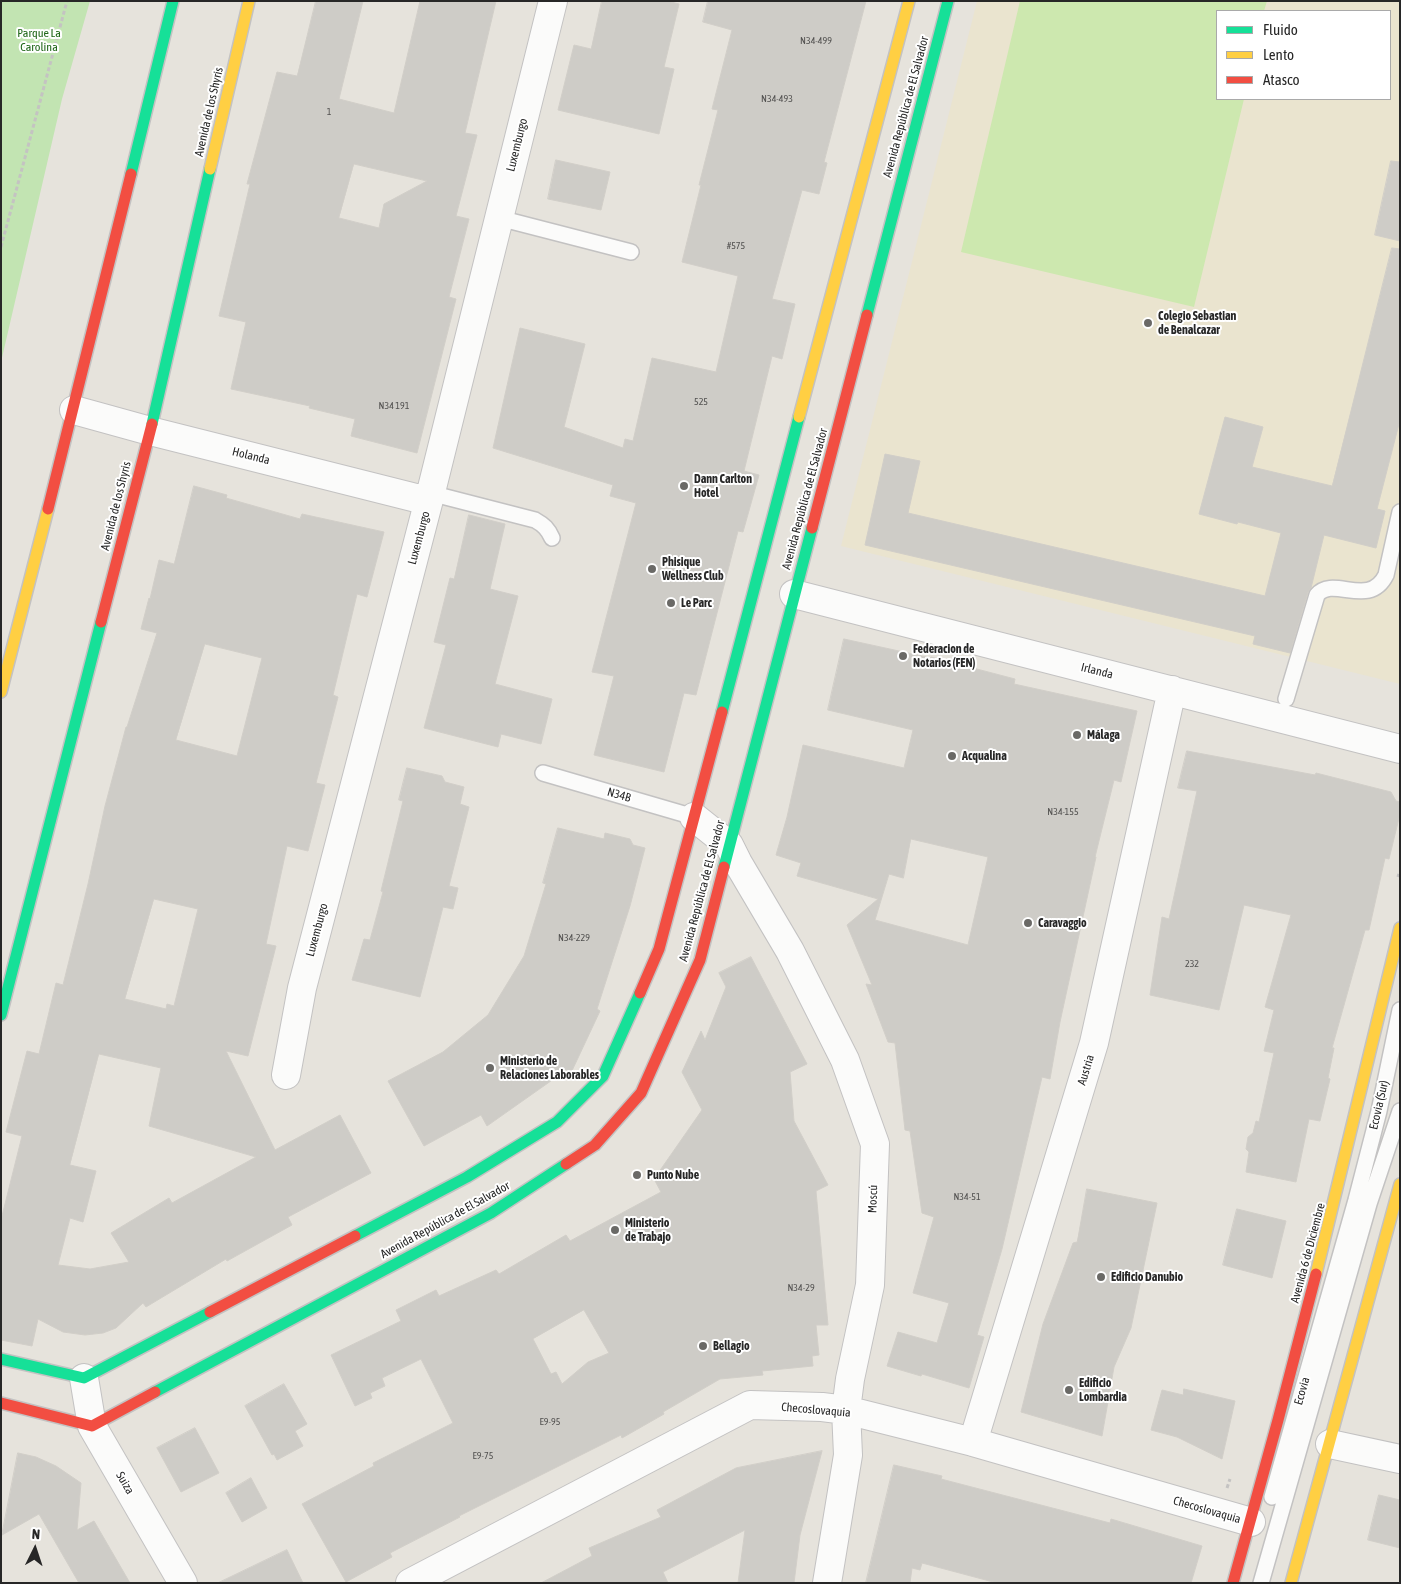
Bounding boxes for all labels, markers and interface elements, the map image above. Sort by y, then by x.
legend [1216,10,1391,100]
text: Fluido [1263,21,1298,38]
park label: Parque La Carolina [17,26,61,54]
house number: N34-499 [800,35,832,47]
street label: Avenida República de El Salvador [880,35,932,179]
text: Lento [1263,46,1294,63]
street label: Avenida de los Shyris [192,66,226,158]
text: Atasco [1263,71,1300,88]
house number: N34-493 [761,93,793,105]
house number: 1 [327,106,331,118]
street label: Luxemburgo [503,117,531,173]
house number: #575 [727,240,745,252]
place label: Colegio Sebastian de Benalcazar [1158,309,1236,337]
marker: Colegio Sebastian de Benalcazar [1142,317,1154,329]
house number: 525 [694,396,708,408]
house number: N34 191 [379,400,409,412]
street label: Avenida República de El Salvador [779,427,831,571]
street label: Holanda [231,444,271,468]
street label: Avenida de los Shyris [98,460,134,552]
place label: Dann Carlton Hotel [694,472,752,500]
marker: Dann Carlton Hotel [678,480,690,492]
street label: Luxemburgo [405,510,433,566]
place label: Phisique Wellness Club [662,555,724,583]
marker: Phisique Wellness Club [646,563,658,575]
place label: Le Parc [681,596,712,610]
marker: Le Parc [665,597,677,609]
place label: Federacion de Notarios (FEN) [913,642,975,670]
marker: Federacion de Notarios (FEN) [897,650,909,662]
street label: Irlanda [1080,660,1114,682]
place label: Málaga [1087,728,1120,742]
marker: Málaga [1071,729,1083,741]
place label: Acqualina [962,749,1007,763]
marker: Acqualina [946,750,958,762]
street label: N34B [605,785,633,805]
house number: N34-155 [1047,806,1079,818]
street label: Avenida República de El Salvador [676,819,728,963]
street label: Luxemburgo [303,902,331,958]
place label: Caravaggio [1038,916,1087,930]
marker: Caravaggio [1022,917,1034,929]
house number: N34-229 [558,932,590,944]
house number: 232 [1185,958,1199,970]
street label: Austria [1075,1053,1097,1087]
place label: Ministerio de Relaciones Laborables [500,1054,599,1082]
marker: Ministerio de Relaciones Laborables [484,1062,496,1074]
street label: Ecovia (Sur) [1366,1079,1392,1131]
place label: Punto Nube [647,1168,699,1182]
marker: Punto Nube [631,1169,643,1181]
street label: Avenida República de El Salvador [378,1178,512,1262]
street label: Moscú [865,1185,881,1213]
house number: N34-51 [953,1191,981,1203]
street label: Avenida 6 de Diciembre [1288,1201,1328,1305]
place label: Ministerio de Trabajo [625,1216,671,1244]
marker: Ministerio de Trabajo [609,1224,621,1236]
place label: Edificio Danubio [1111,1270,1183,1284]
marker: Edificio Danubio [1095,1271,1107,1283]
house number: N34-29 [787,1282,815,1294]
place label: Bellagio [713,1339,750,1353]
marker: Bellagio [697,1340,709,1352]
street label: Ecovia [1291,1375,1313,1407]
place label: Edificio Lombardia [1079,1376,1127,1404]
marker: Edificio Lombardia [1063,1384,1075,1396]
street label: Checoslovaquia [781,1400,851,1420]
house number: E9-95 [540,1416,560,1428]
house number: E9-75 [473,1450,493,1462]
street label: Suiza [113,1469,137,1497]
street label: Checoslovaquia [1172,1493,1242,1527]
north arrow [10,1524,60,1574]
text: N [31,1526,41,1542]

